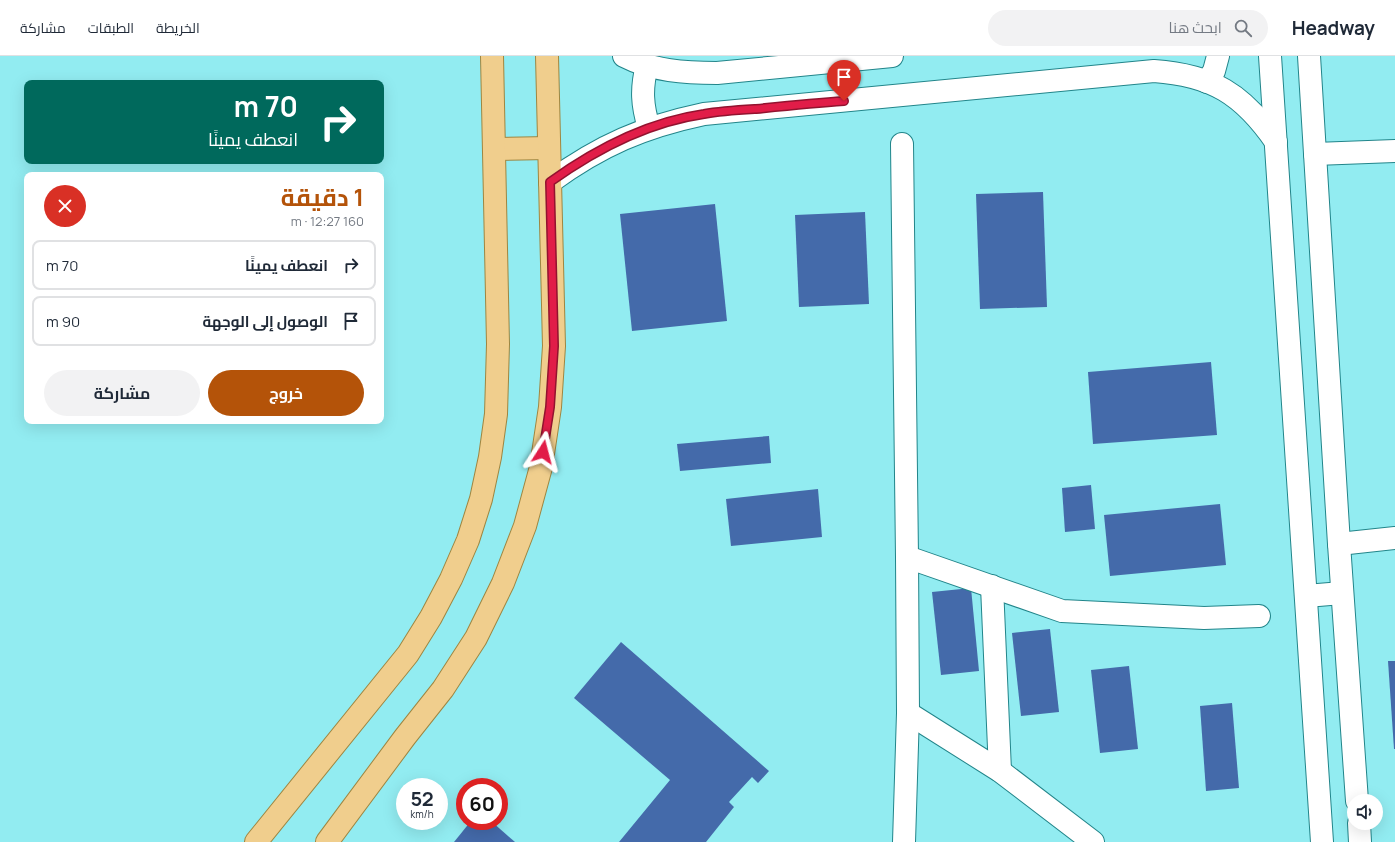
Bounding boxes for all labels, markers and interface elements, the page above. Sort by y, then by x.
search box [988,10,1268,46]
text: Headway [1292,15,1375,41]
text: ابحث هنا [1169,17,1222,38]
icon: search [1232,17,1254,39]
text: مشاركة [20,18,66,37]
text: الطبقات [88,18,134,37]
text: الخريطة [156,18,200,37]
pin [827,60,861,101]
icon: arrive [833,66,855,88]
text: 70 m [234,87,298,125]
icon: right [312,96,364,148]
text: انعطف يمينًا [208,127,298,151]
text: 1 دقيقة [281,180,364,213]
button: close [44,185,86,227]
text: 160 m · 12:27 [291,212,364,230]
icon: right [340,254,362,276]
text: 70 m [46,255,78,276]
text: انعطف يمينًا [245,255,328,276]
icon: arrive [340,310,362,332]
text: 90 m [46,311,80,332]
text: الوصول إلى الوجهة [202,311,328,332]
button: مشاركة [44,370,200,416]
button: خروج [208,370,364,416]
position arrow [522,431,564,473]
speed limit sign: 60 [456,778,508,830]
text: 52 [410,785,434,812]
map controls [1347,794,1383,830]
button: sound [1347,794,1383,830]
text: km/h [410,807,434,821]

